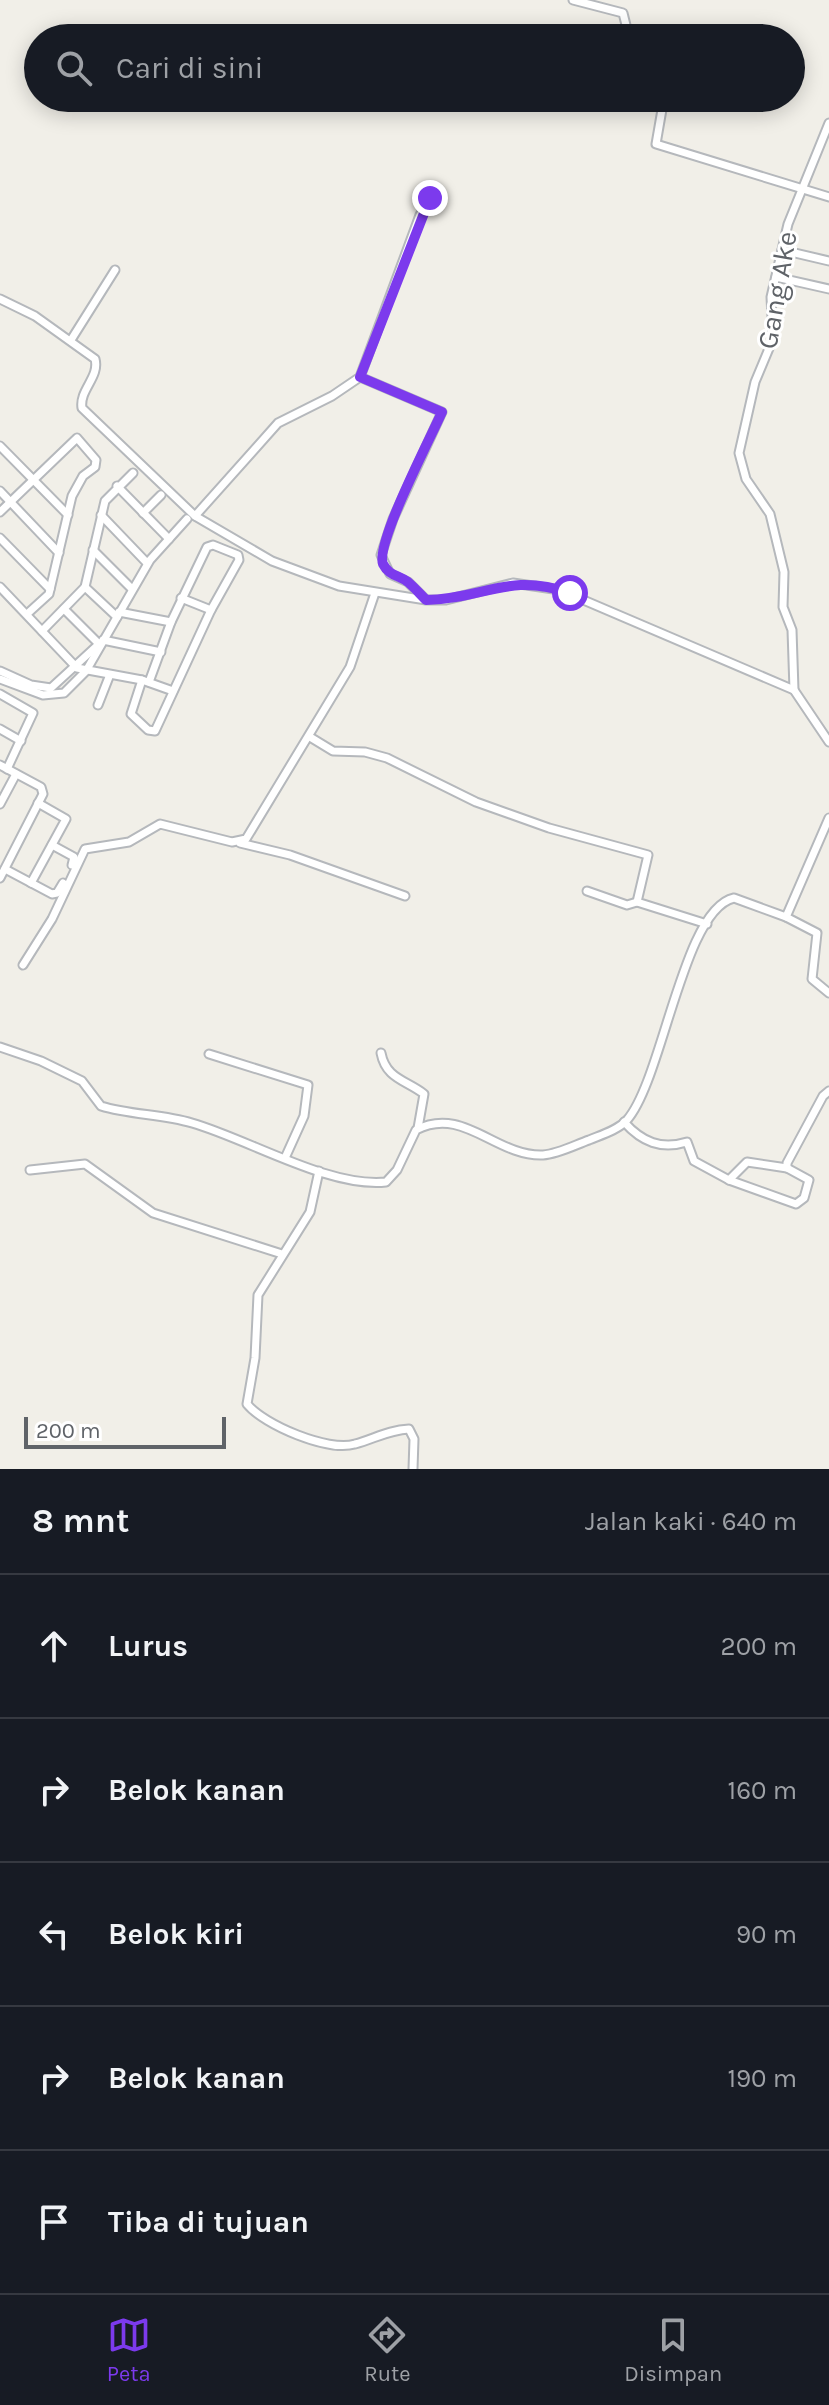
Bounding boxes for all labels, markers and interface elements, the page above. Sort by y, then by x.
search box [24,24,805,112]
icon: search [52,46,96,90]
text: Cari di sini [116,50,263,86]
route end [412,180,448,216]
street label: Gang Ake [750,229,804,351]
route start [552,575,588,611]
scale bar [24,1413,226,1449]
text: 200 m [36,1418,101,1444]
text: 8 mnt [32,1501,129,1541]
text: Jalan kaki · 640 m [585,1506,797,1537]
icon: ahead [32,1624,76,1668]
text: Lurus [108,1628,188,1664]
text: 200 m [721,1631,797,1662]
icon: right [32,1768,76,1812]
text: Belok kanan [108,1772,285,1808]
text: 160 m [728,1775,797,1806]
icon: left [32,1912,76,1956]
text: Belok kiri [108,1916,244,1952]
text: 90 m [736,1919,797,1950]
icon: right [32,2056,76,2100]
text: Belok kanan [108,2060,285,2096]
text: 190 m [727,2063,797,2094]
icon: arrive [32,2200,76,2244]
text: Tiba di tujuan [108,2204,309,2240]
tab: Peta [107,2313,151,2387]
tab: Rute [364,2313,411,2387]
tab: Disimpan [624,2313,722,2387]

